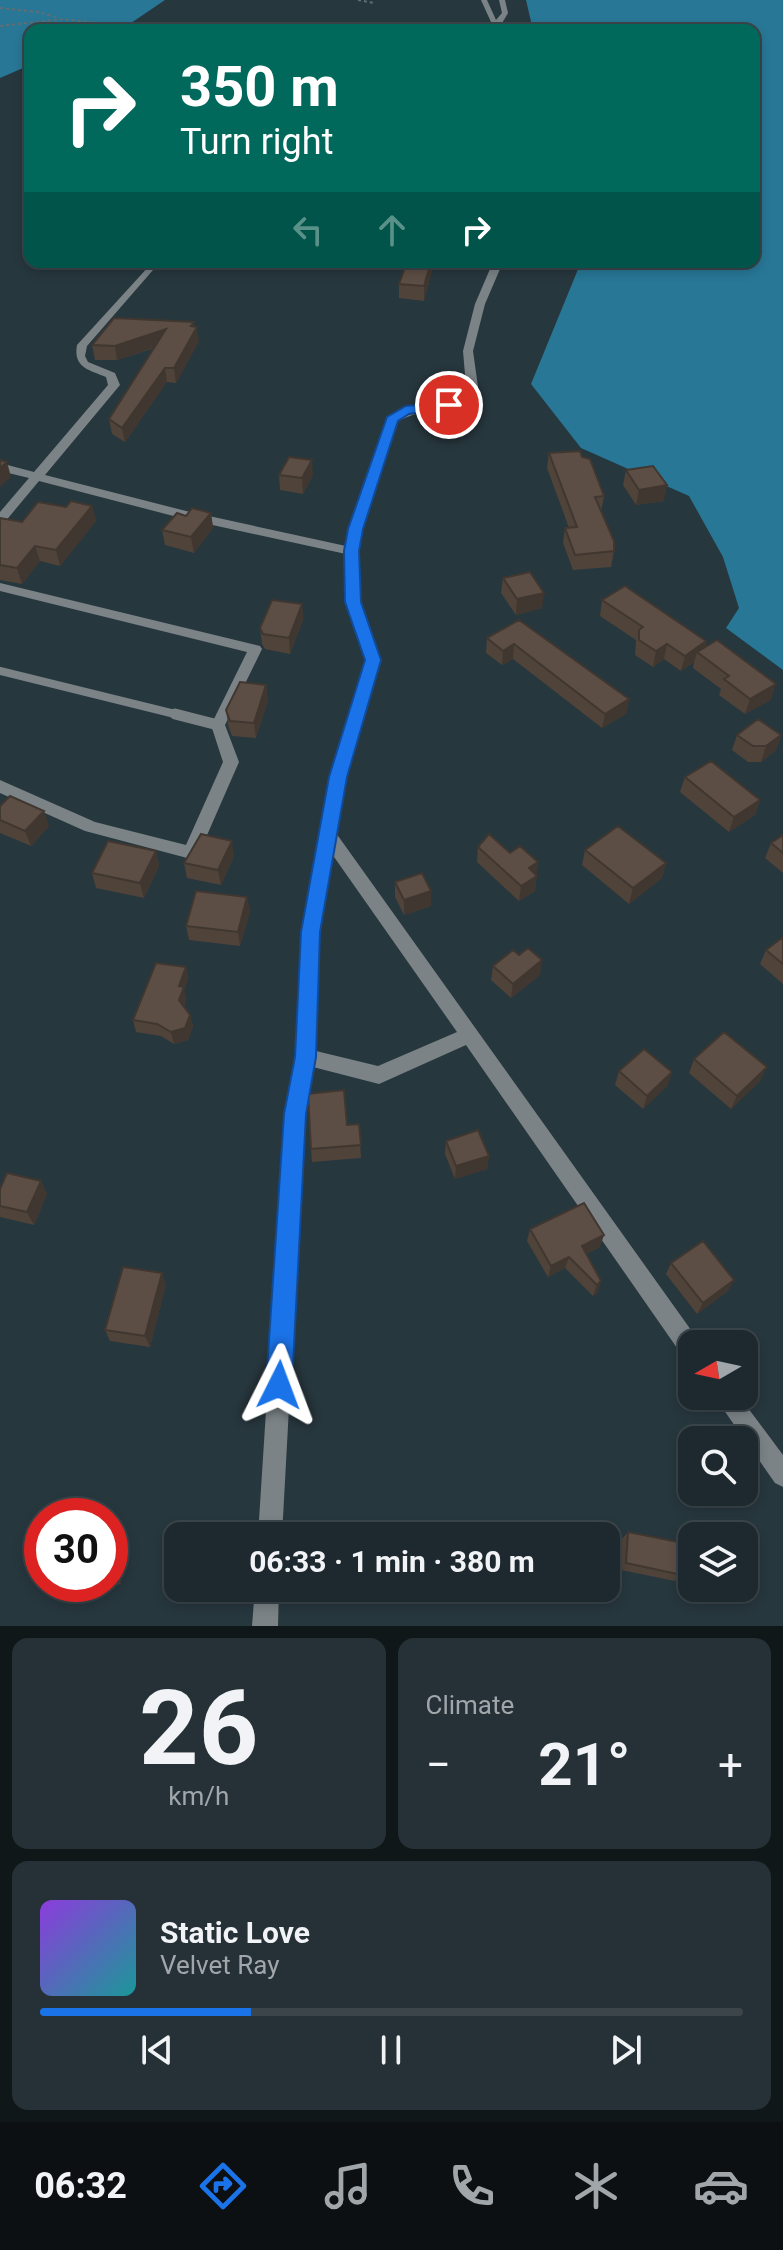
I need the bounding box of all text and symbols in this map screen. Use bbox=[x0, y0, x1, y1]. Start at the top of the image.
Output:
text: 350 m bbox=[180, 54, 339, 120]
icon: right bbox=[48, 56, 152, 160]
text: Turn right bbox=[180, 121, 333, 163]
icon: left bbox=[286, 208, 330, 252]
icon: ahead bbox=[370, 208, 414, 252]
icon: right bbox=[454, 208, 498, 252]
pin bbox=[415, 371, 483, 439]
icon: arrive bbox=[427, 383, 471, 427]
north arrow bbox=[678, 1330, 758, 1410]
map controls bbox=[678, 1330, 758, 1602]
position arrow bbox=[237, 1343, 321, 1427]
button: search bbox=[678, 1426, 758, 1506]
speed limit sign: 30 bbox=[24, 1498, 128, 1602]
button: layers bbox=[678, 1522, 758, 1602]
text: 06:33 · 1 min · 380 m bbox=[249, 1544, 535, 1579]
text: 26 bbox=[139, 1668, 258, 1789]
text: Climate bbox=[426, 1690, 514, 1720]
text: 21° bbox=[538, 1729, 630, 1800]
text: − bbox=[426, 1739, 451, 1791]
text: + bbox=[718, 1739, 743, 1791]
text: km/h bbox=[168, 1781, 229, 1811]
text: Static Love bbox=[160, 1915, 310, 1950]
text: Velvet Ray bbox=[160, 1950, 280, 1980]
icon: previous bbox=[135, 2028, 179, 2072]
icon: pause bbox=[369, 2028, 413, 2072]
icon: next bbox=[604, 2028, 648, 2072]
icon: directions bbox=[195, 2158, 251, 2214]
icon: music bbox=[320, 2158, 376, 2214]
icon: phone bbox=[444, 2158, 500, 2214]
icon: climate bbox=[568, 2158, 624, 2214]
icon: car bbox=[693, 2158, 749, 2214]
text: 06:32 bbox=[34, 2165, 127, 2207]

